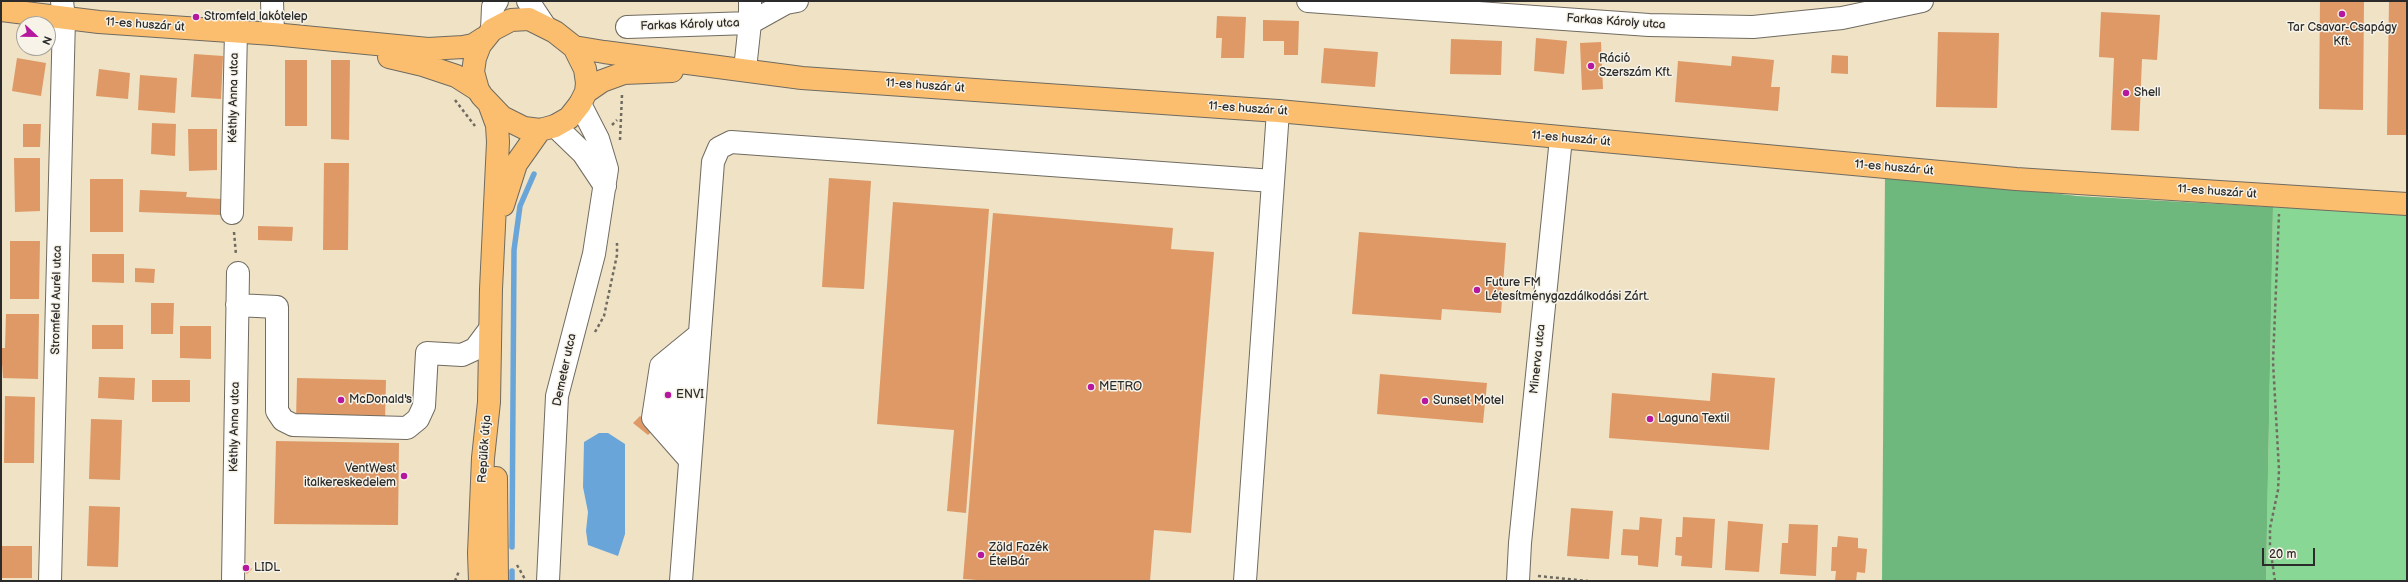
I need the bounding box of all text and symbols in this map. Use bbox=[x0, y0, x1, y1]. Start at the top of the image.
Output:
marker: Tar Csavar-Csapágy Kft. bbox=[2337, 9, 2347, 19]
place label: Stromfeld lakótelep bbox=[204, 10, 308, 24]
street label: Farkas Károly utca bbox=[1566, 11, 1666, 33]
marker: Stromfeld lakótelep bbox=[191, 12, 201, 22]
street label: 11-es huszár út bbox=[105, 15, 185, 35]
north arrow bbox=[16, 16, 56, 56]
street label: Farkas Károly utca bbox=[640, 16, 740, 34]
place label: Tar Csavar-Csapágy Kft. bbox=[2287, 21, 2397, 49]
text: N bbox=[39, 34, 54, 47]
place label: Ráció Szerszám Kft. bbox=[1599, 52, 1672, 80]
street label: Kéthly Anna utca bbox=[226, 53, 242, 143]
marker: Ráció Szerszám Kft. bbox=[1586, 61, 1596, 71]
street label: 11-es huszár út bbox=[885, 76, 965, 96]
place label: Shell bbox=[2134, 86, 2160, 100]
marker: Shell bbox=[2121, 88, 2131, 98]
street label: 11-es huszár út bbox=[1208, 99, 1288, 119]
street label: 11-es huszár út bbox=[1531, 128, 1611, 150]
street label: 11-es huszár út bbox=[1854, 157, 1934, 179]
street label: 11-es huszár út bbox=[2177, 182, 2257, 202]
street label: Stromfeld Aurél utca bbox=[49, 245, 65, 355]
place label: Future FM Létesítménygazdálkodási Zárt. bbox=[1485, 276, 1649, 304]
marker: Future FM Létesítménygazdálkodási Zárt. bbox=[1472, 285, 1482, 295]
street label: Minerva utca bbox=[1527, 323, 1549, 395]
street label: Demeter utca bbox=[550, 332, 580, 408]
place label: METRO bbox=[1099, 380, 1142, 394]
street label: Kéthly Anna utca bbox=[227, 382, 243, 472]
marker: METRO bbox=[1086, 382, 1096, 392]
place label: ENVI bbox=[676, 388, 704, 402]
marker: ENVI bbox=[663, 390, 673, 400]
place label: McDonald's bbox=[349, 393, 412, 407]
place label: Sunset Motel bbox=[1433, 394, 1504, 408]
marker: McDonald's bbox=[336, 395, 346, 405]
marker: Sunset Motel bbox=[1420, 396, 1430, 406]
place label: Laguna Textil bbox=[1658, 412, 1729, 426]
marker: Laguna Textil bbox=[1645, 414, 1655, 424]
street label: Repülők útja bbox=[475, 415, 495, 483]
place label: VentWest italkereskedelem bbox=[304, 462, 396, 490]
marker: VentWest italkereskedelem bbox=[399, 471, 409, 481]
scale bar bbox=[2264, 540, 2317, 566]
place label: Zöld Fazék ÉtelBár bbox=[989, 541, 1048, 569]
text: 20 m bbox=[2269, 547, 2296, 562]
marker: Zöld Fazék ÉtelBár bbox=[976, 550, 986, 560]
place label: LIDL bbox=[254, 561, 280, 575]
marker: LIDL bbox=[241, 563, 251, 573]

